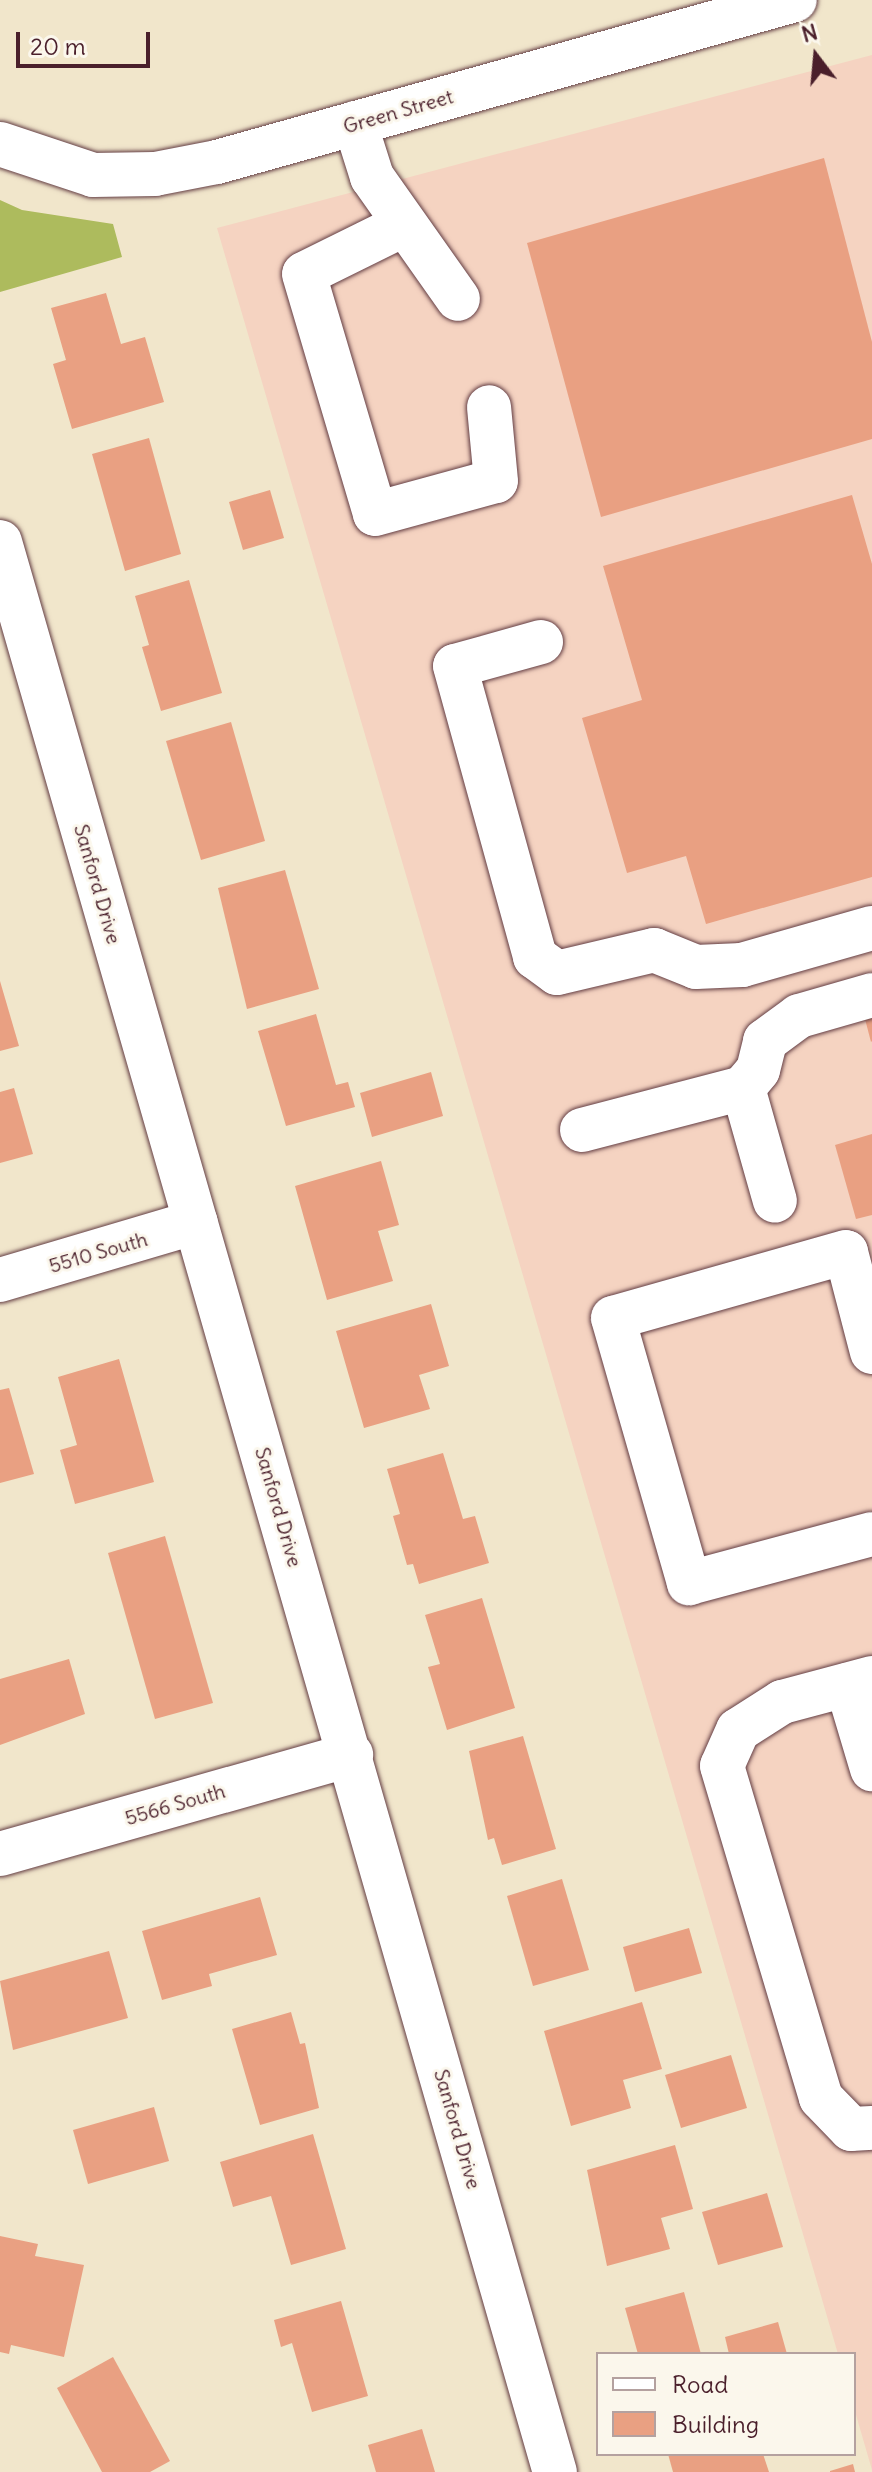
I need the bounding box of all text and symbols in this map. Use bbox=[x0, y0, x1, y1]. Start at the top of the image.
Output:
scale bar bbox=[20, 16, 154, 66]
north arrow bbox=[776, 16, 856, 96]
text: N bbox=[798, 17, 821, 48]
text: 20 m bbox=[30, 31, 86, 61]
street label: Green Street bbox=[340, 84, 456, 138]
street label: Sanford Drive bbox=[69, 821, 127, 947]
street label: 5510 South bbox=[46, 1227, 150, 1277]
street label: Sanford Drive bbox=[250, 1444, 308, 1570]
street label: 5566 South bbox=[122, 1778, 228, 1830]
street label: Sanford Drive bbox=[429, 2066, 487, 2192]
legend bbox=[596, 2352, 856, 2456]
text: Road bbox=[672, 2369, 728, 2399]
text: Building bbox=[672, 2409, 759, 2439]

